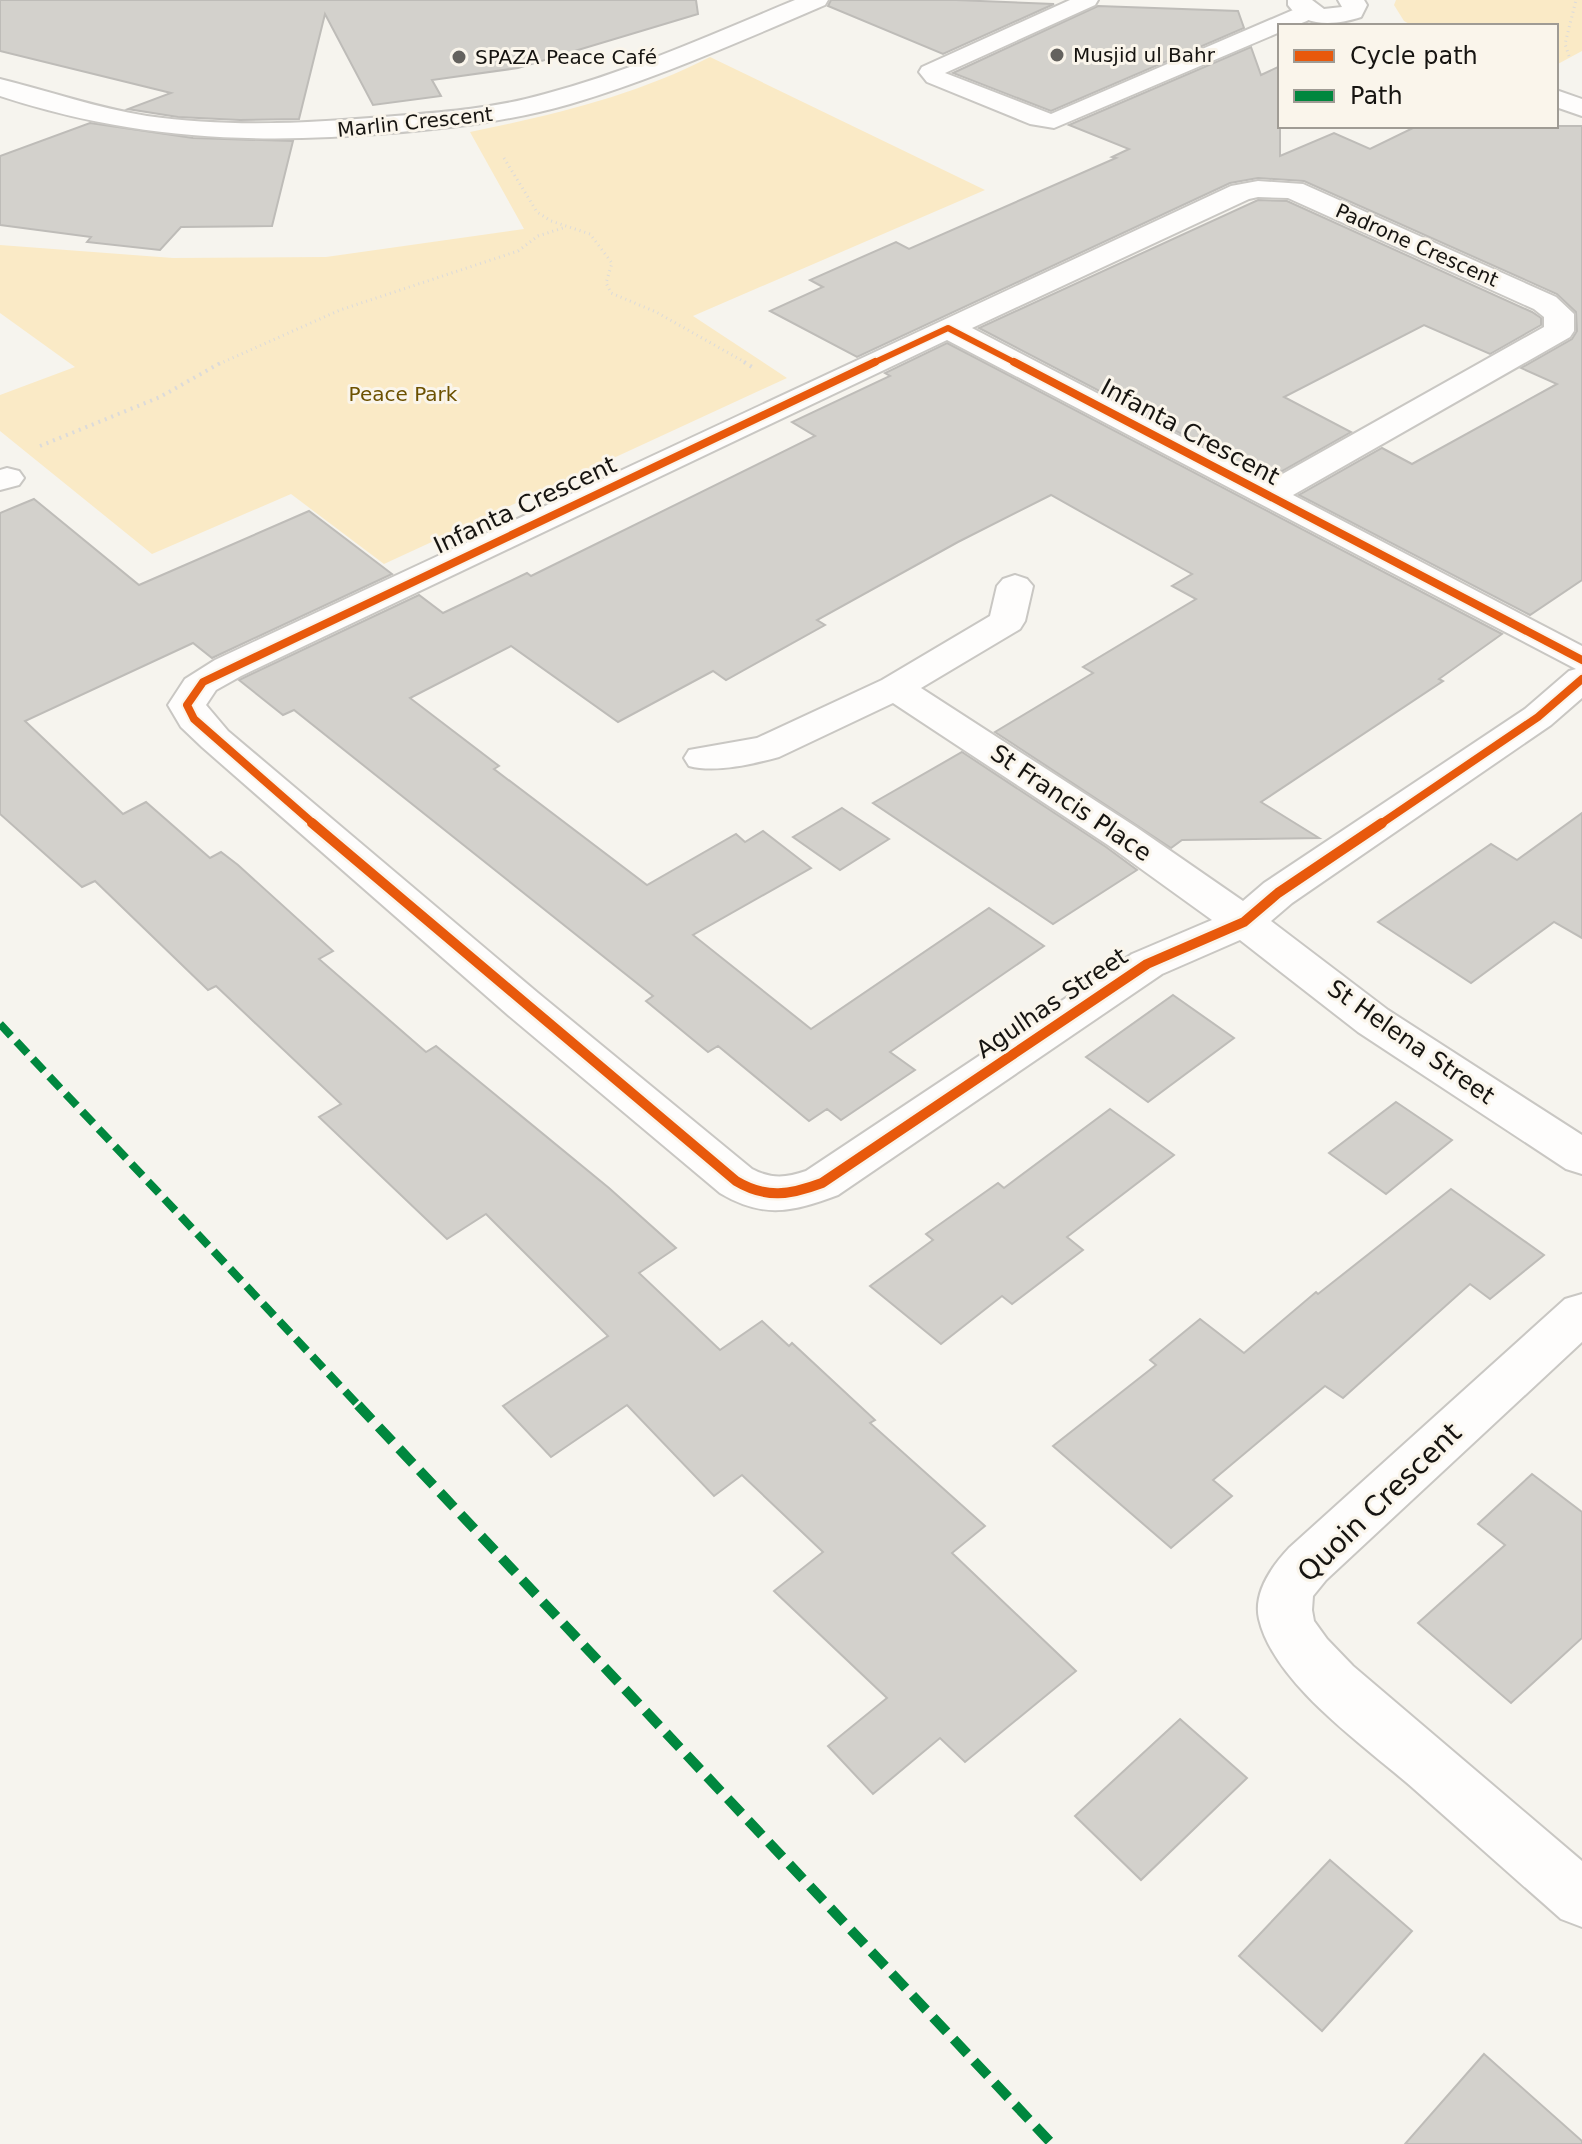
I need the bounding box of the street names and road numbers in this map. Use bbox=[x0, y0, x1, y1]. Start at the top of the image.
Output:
street label: Marlin Crescent bbox=[336, 102, 494, 142]
street label: Padrone Crescent bbox=[1332, 198, 1502, 292]
street label: Infanta Crescent bbox=[1096, 373, 1284, 491]
street label: Infanta Crescent bbox=[429, 450, 621, 560]
street label: St Francis Place bbox=[985, 739, 1157, 867]
street label: Agulhas Street bbox=[971, 942, 1133, 1064]
street label: St Helena Street bbox=[1322, 974, 1500, 1110]
street label: Quoin Crescent bbox=[1291, 1416, 1468, 1589]

